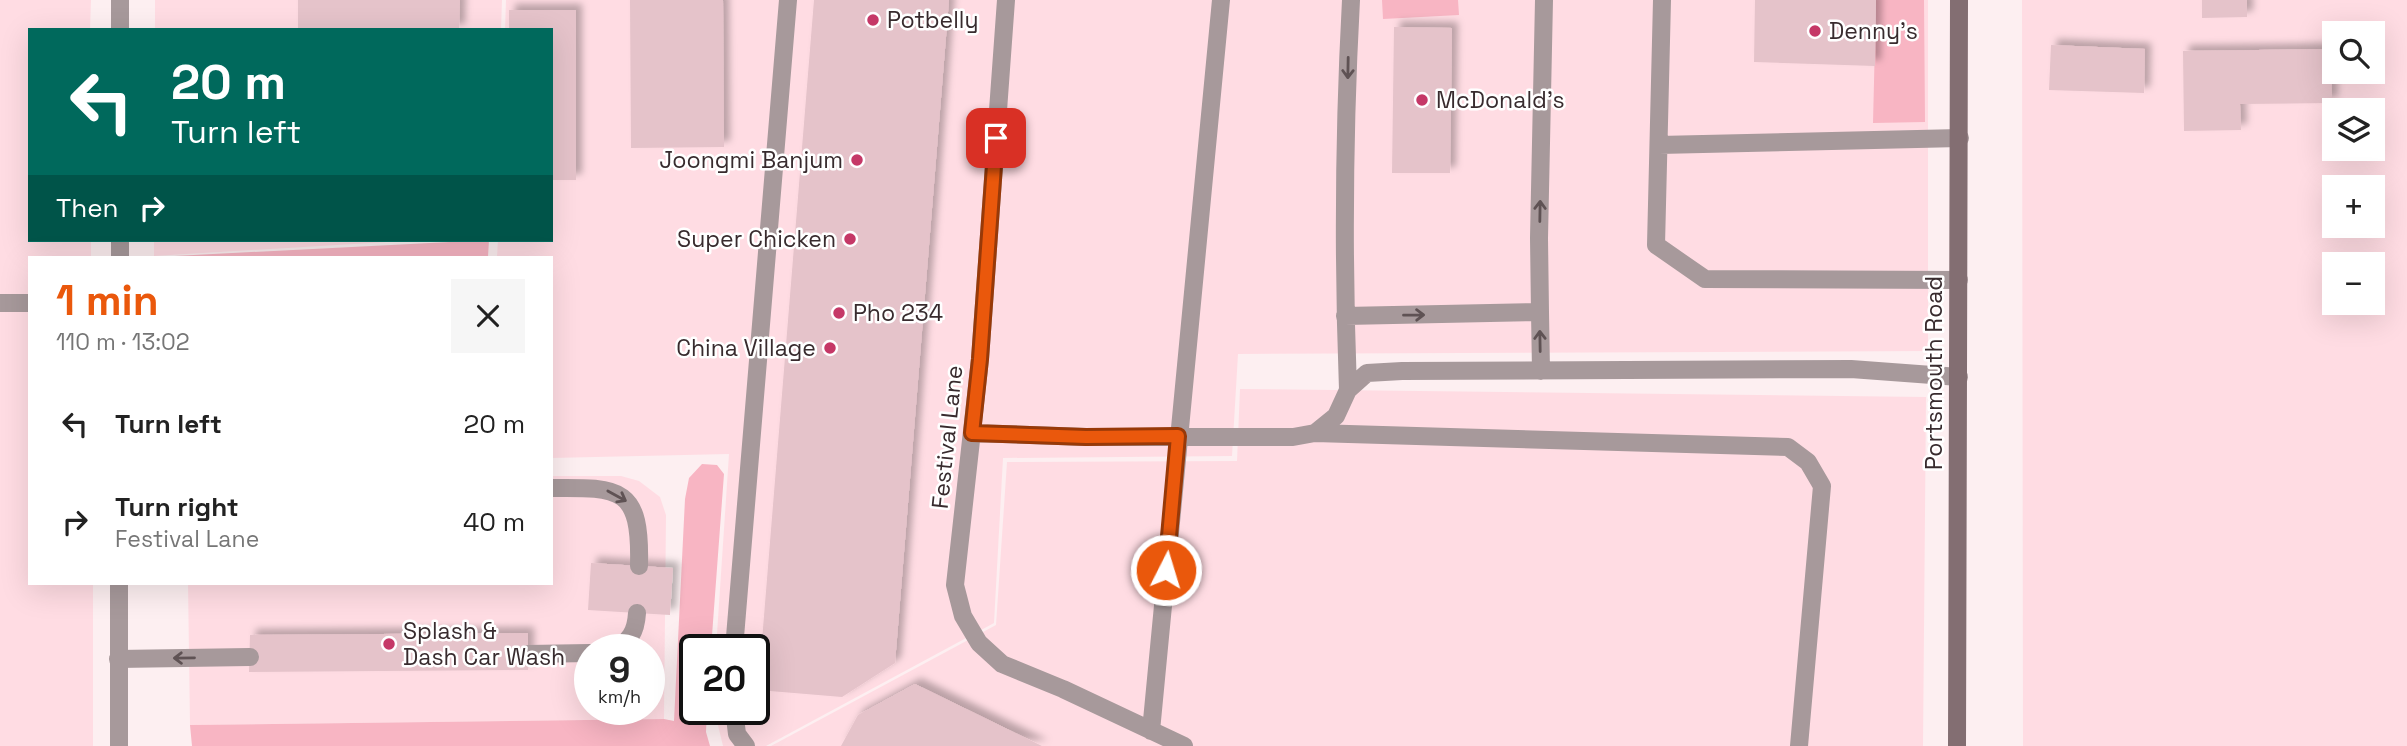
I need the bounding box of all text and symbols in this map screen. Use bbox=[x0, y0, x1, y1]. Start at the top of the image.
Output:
place label: Potbelly bbox=[887, 5, 979, 35]
marker: Potbelly bbox=[865, 12, 881, 28]
place label: Denny's bbox=[1829, 16, 1918, 46]
map controls bbox=[2322, 21, 2385, 315]
button: search bbox=[2322, 21, 2385, 84]
marker: Denny's bbox=[1807, 23, 1823, 39]
text: 20 m bbox=[171, 51, 286, 113]
icon: left bbox=[56, 56, 147, 147]
one-way arrow bbox=[1341, 56, 1355, 79]
place label: McDonald's bbox=[1436, 85, 1565, 115]
marker: McDonald's bbox=[1414, 92, 1430, 108]
button: layers bbox=[2322, 98, 2385, 161]
pin bbox=[966, 108, 1026, 168]
text: Turn left bbox=[171, 112, 301, 152]
icon: arrive bbox=[977, 119, 1015, 157]
place label: Joongmi Banjum bbox=[659, 145, 843, 175]
marker: Joongmi Banjum bbox=[849, 152, 865, 168]
button: + bbox=[2322, 175, 2385, 238]
icon: right bbox=[133, 189, 171, 227]
text: Then bbox=[56, 191, 119, 225]
one-way arrow bbox=[1533, 200, 1546, 223]
place label: Super Chicken bbox=[677, 224, 836, 254]
marker: Super Chicken bbox=[842, 231, 858, 247]
button: − bbox=[2322, 252, 2385, 315]
text: 1 min bbox=[56, 274, 159, 327]
street label: Portsmouth Road bbox=[1919, 276, 1949, 470]
button: close bbox=[451, 279, 525, 353]
place label: Pho 234 bbox=[853, 298, 943, 328]
marker: Pho 234 bbox=[831, 305, 847, 321]
one-way arrow bbox=[1402, 308, 1425, 322]
text: 110 m · 13:02 bbox=[56, 327, 190, 357]
one-way arrow bbox=[1534, 330, 1547, 353]
place label: China Village bbox=[676, 333, 816, 363]
marker: China Village bbox=[822, 340, 838, 356]
street label: Festival Lane bbox=[925, 364, 969, 510]
icon: left bbox=[56, 405, 94, 443]
text: Turn left bbox=[115, 407, 222, 441]
text: 20 m bbox=[464, 407, 525, 441]
one-way arrow bbox=[607, 489, 627, 503]
text: Turn right bbox=[115, 490, 239, 524]
icon: right bbox=[56, 503, 94, 541]
text: 40 m bbox=[463, 505, 525, 539]
text: Festival Lane bbox=[115, 524, 259, 554]
position arrow bbox=[1129, 533, 1203, 607]
place label: Splash & Dash Car Wash bbox=[403, 616, 565, 672]
speed limit sign: 20 bbox=[679, 634, 770, 725]
marker: Splash & Dash Car Wash bbox=[381, 636, 397, 652]
text: 9 bbox=[609, 648, 630, 692]
one-way arrow bbox=[173, 651, 196, 665]
text: km/h bbox=[598, 685, 641, 708]

